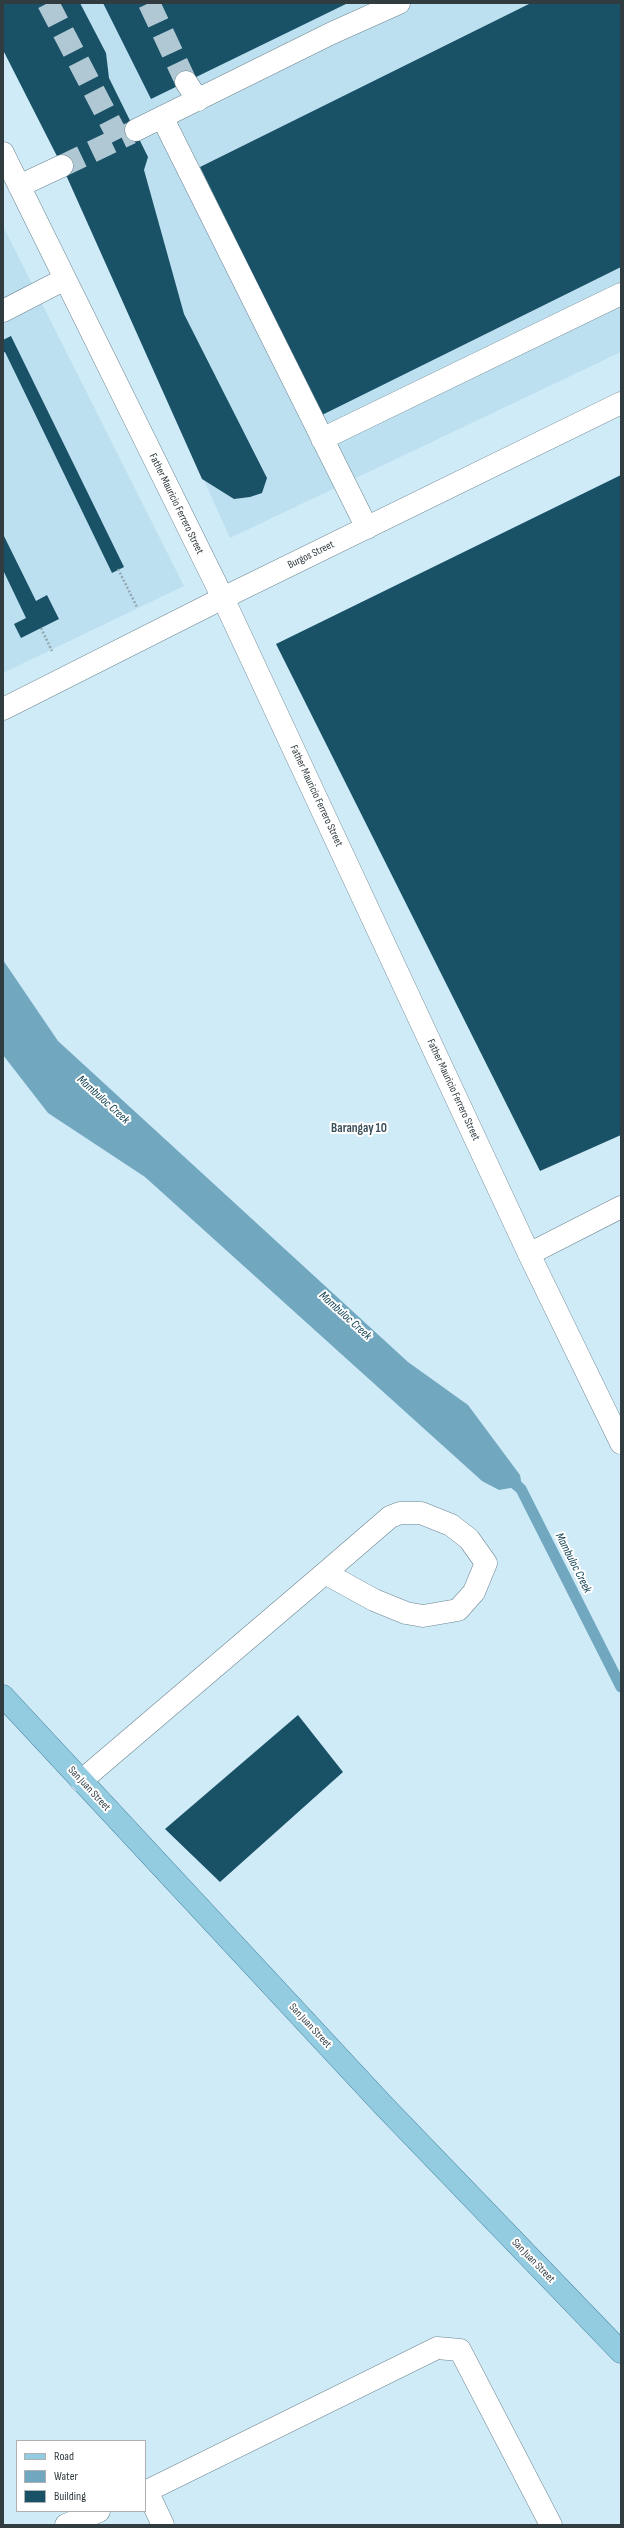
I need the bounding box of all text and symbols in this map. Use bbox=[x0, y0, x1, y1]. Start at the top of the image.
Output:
street label: Father Mauricio Ferrero Street bbox=[146, 451, 206, 557]
street label: Burgos Street bbox=[286, 538, 336, 572]
street label: Father Mauricio Ferrero Street bbox=[287, 743, 345, 849]
street label: Father Mauricio Ferrero Street bbox=[424, 1037, 482, 1143]
water label: Mambuloc Creek bbox=[74, 1073, 132, 1127]
district label: Barangay 10 bbox=[331, 1121, 387, 1137]
water label: Mambuloc Creek bbox=[316, 1289, 374, 1343]
water label: Mambuloc Creek bbox=[552, 1531, 594, 1595]
street label: San Juan Street bbox=[65, 1764, 113, 1814]
street label: San Juan Street bbox=[286, 2001, 334, 2051]
street label: San Juan Street bbox=[509, 2236, 557, 2286]
legend bbox=[16, 2440, 146, 2512]
text: Road bbox=[54, 2449, 74, 2464]
text: Water bbox=[54, 2469, 78, 2484]
text: Building bbox=[54, 2489, 86, 2504]

